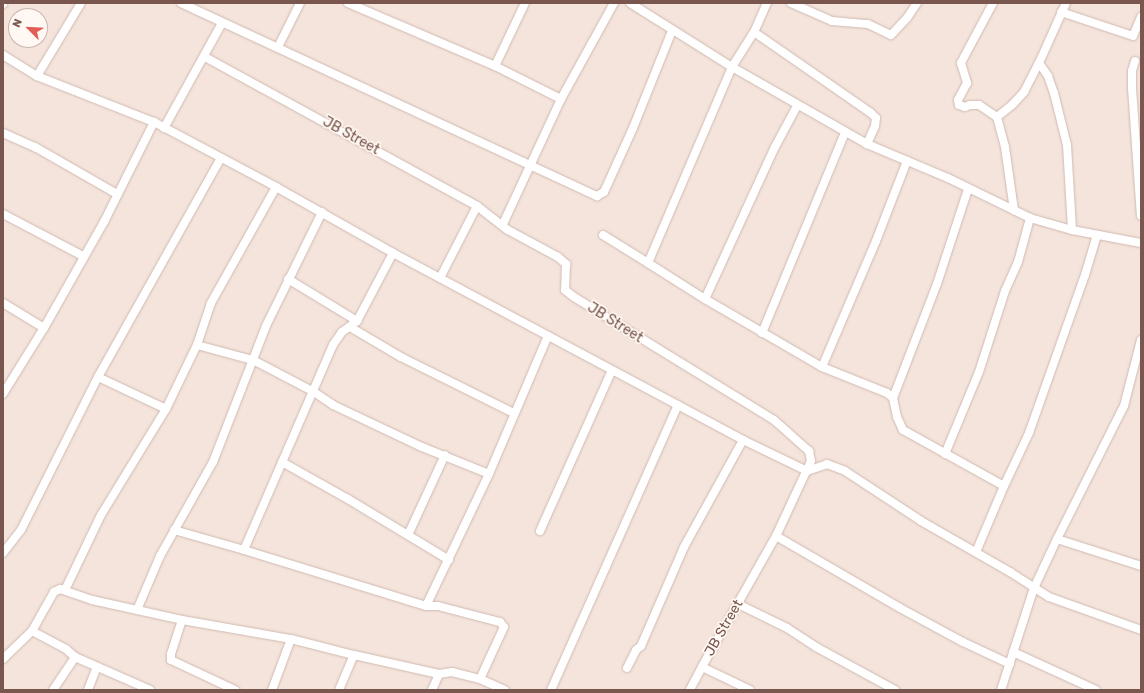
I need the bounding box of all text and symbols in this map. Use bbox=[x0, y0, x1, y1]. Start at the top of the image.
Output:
north arrow bbox=[8, 8, 48, 48]
text: N bbox=[10, 17, 25, 30]
street label: JB Street bbox=[320, 114, 382, 158]
street label: JB Street bbox=[584, 299, 646, 347]
street label: JB Street bbox=[701, 597, 747, 659]

